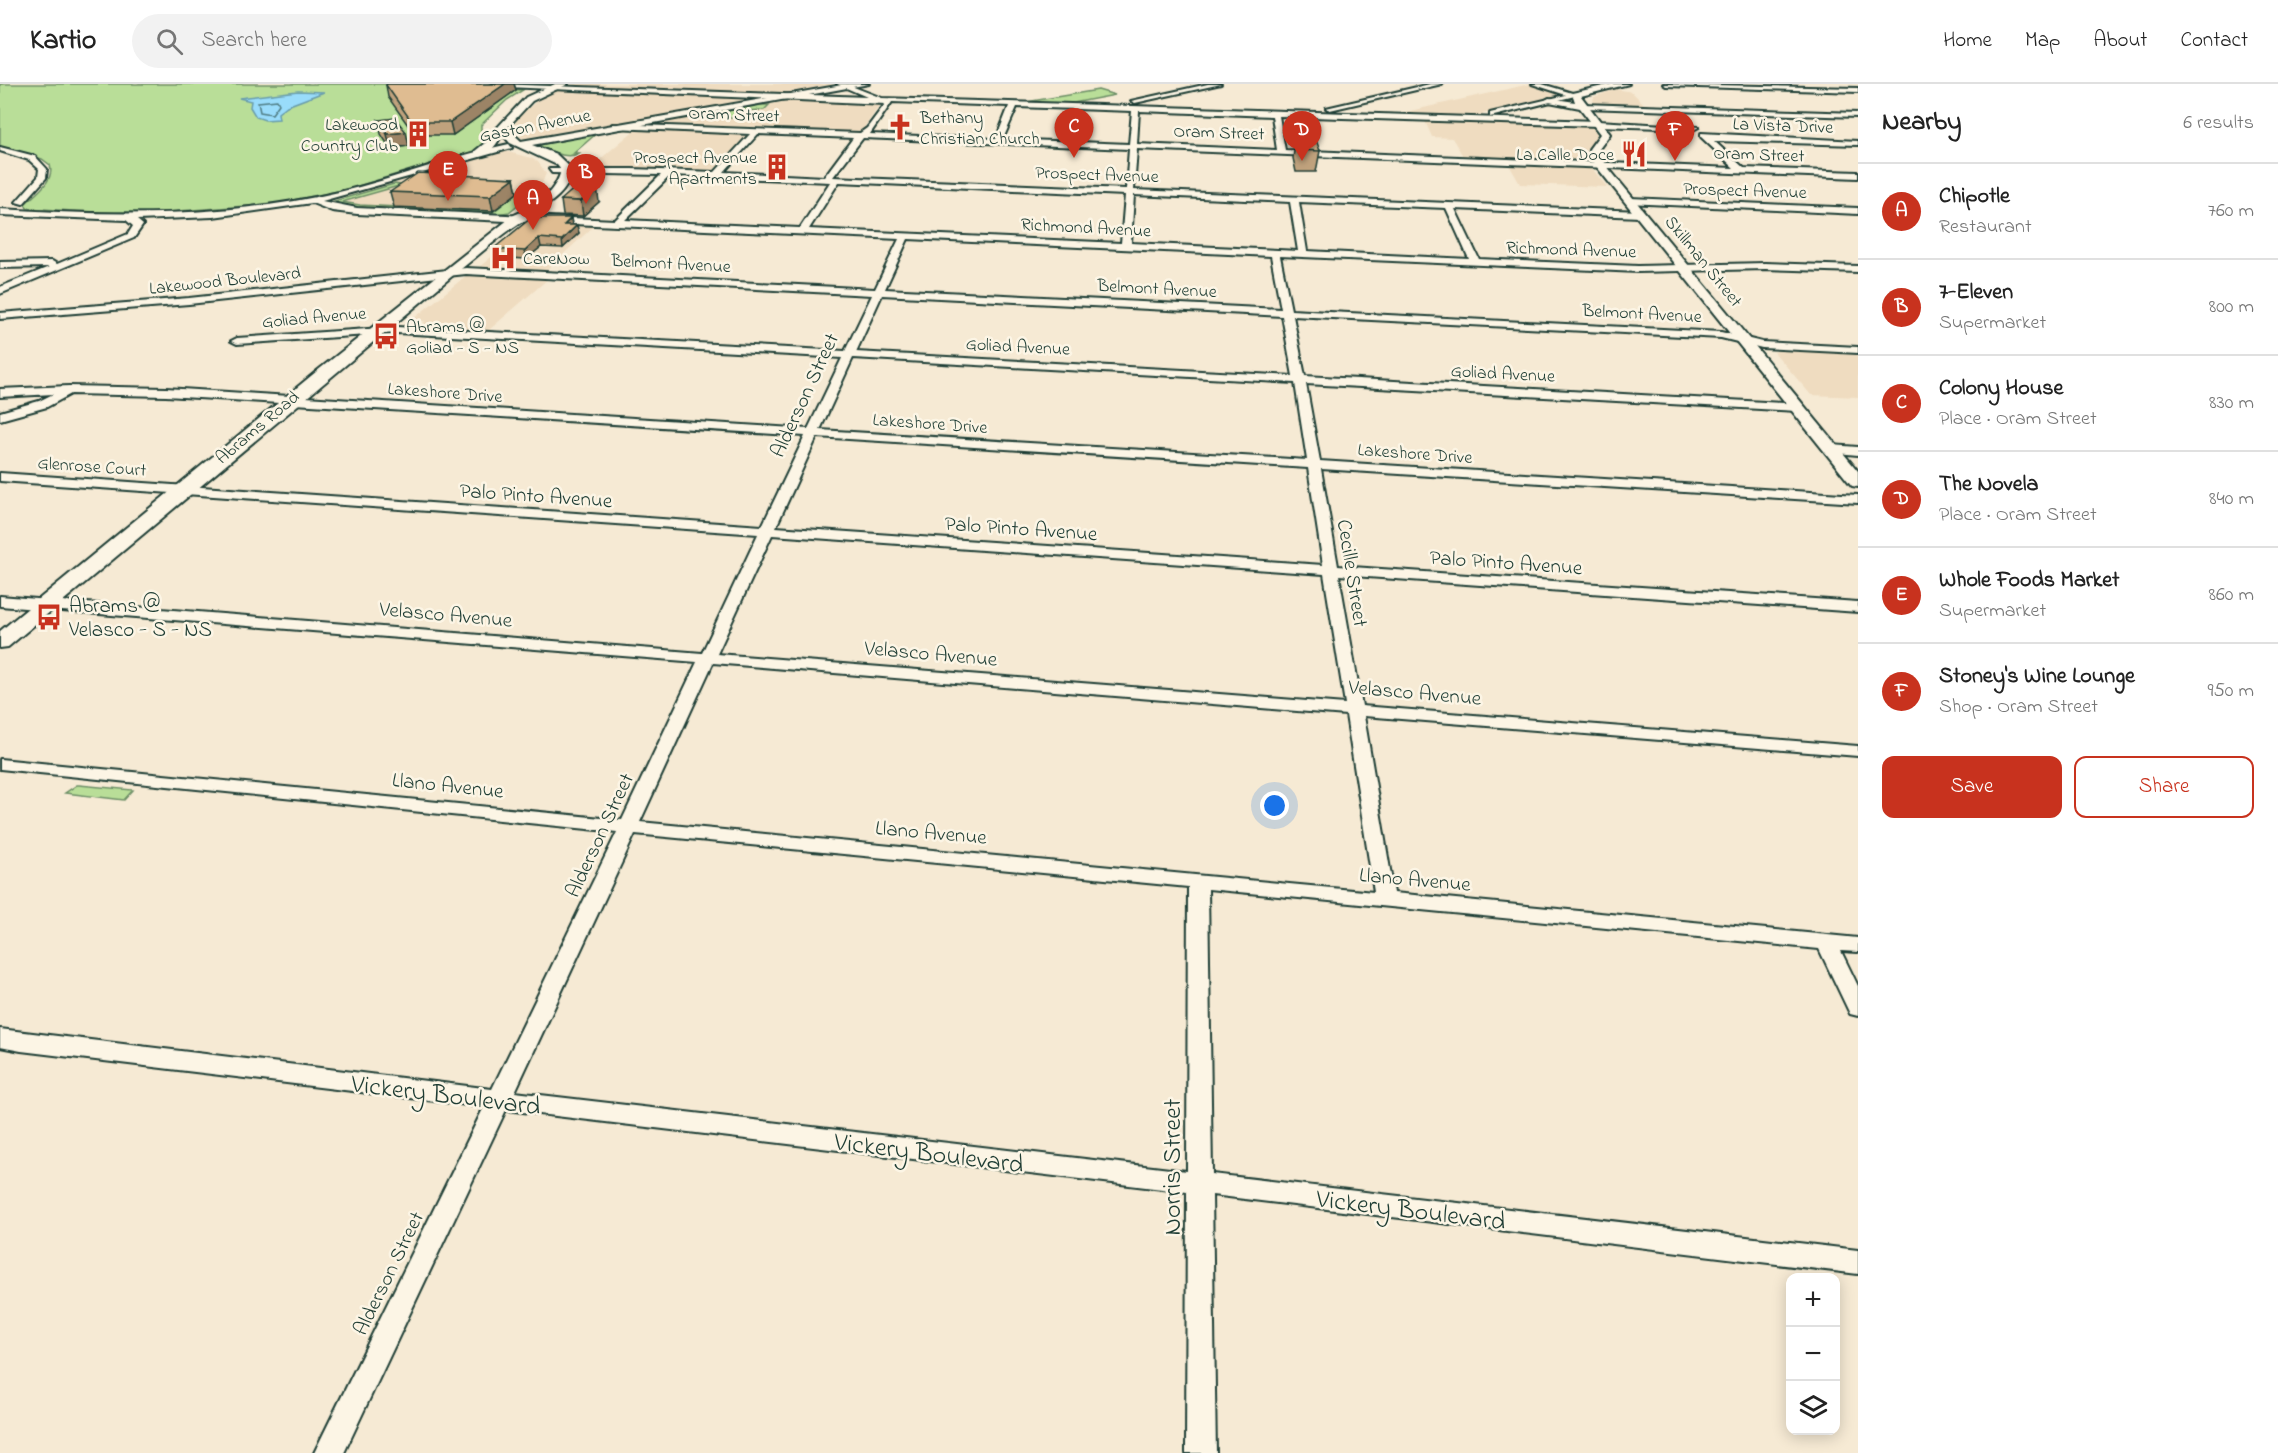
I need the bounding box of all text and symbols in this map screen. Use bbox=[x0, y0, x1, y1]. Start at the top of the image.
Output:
search box bbox=[132, 14, 552, 68]
text: Kartio bbox=[30, 21, 96, 62]
icon: search bbox=[153, 25, 186, 58]
text: Search here bbox=[201, 25, 307, 57]
text: Home bbox=[1943, 26, 1992, 56]
text: Map bbox=[2025, 26, 2060, 56]
text: About bbox=[2093, 26, 2147, 56]
text: Contact bbox=[2180, 26, 2248, 56]
street label: Oram Street bbox=[688, 101, 780, 131]
street label: Gaston Avenue bbox=[478, 103, 594, 150]
text: Nearby bbox=[1882, 104, 1961, 142]
place label: Bethany Christian Church bbox=[919, 106, 1040, 153]
pin: C bbox=[1054, 109, 1094, 158]
text: 6 results bbox=[2183, 109, 2254, 138]
church icon: Bethany Christian Church bbox=[885, 112, 915, 142]
pin: D bbox=[1282, 112, 1322, 161]
pin: F bbox=[1656, 112, 1694, 161]
street label: La Vista Drive bbox=[1732, 112, 1835, 142]
place label: Lakewood Country Club bbox=[301, 113, 398, 160]
building icon: Lakewood Country Club bbox=[403, 119, 433, 149]
street label: Oram Street bbox=[1173, 119, 1265, 149]
restaurant icon: La Calle Doce bbox=[1619, 139, 1649, 169]
street label: Oram Street bbox=[1713, 141, 1805, 171]
place label: La Calle Doce bbox=[1516, 143, 1615, 169]
place label: Prospect Avenue Apartments bbox=[633, 146, 758, 193]
pin: E bbox=[428, 152, 468, 201]
building icon: Prospect Avenue Apartments bbox=[762, 152, 792, 182]
pin: B bbox=[566, 154, 606, 204]
street label: Prospect Avenue bbox=[1035, 161, 1160, 191]
street label: Prospect Avenue bbox=[1683, 177, 1808, 207]
pin: A bbox=[514, 180, 552, 230]
text: Chipotle bbox=[1939, 181, 2010, 213]
text: A bbox=[1895, 197, 1908, 226]
text: 760 m bbox=[2208, 197, 2254, 226]
street label: Skillman Street bbox=[1657, 211, 1748, 314]
street label: Richmond Avenue bbox=[1020, 213, 1153, 245]
text: Restaurant bbox=[1939, 213, 2032, 242]
street label: Richmond Avenue bbox=[1505, 236, 1637, 266]
hospital icon: CareNow bbox=[488, 243, 518, 273]
place label: CareNow bbox=[523, 247, 590, 273]
street label: Belmont Avenue bbox=[609, 249, 732, 281]
street label: Lakewood Boulevard bbox=[148, 261, 302, 303]
street label: Belmont Avenue bbox=[1095, 274, 1218, 306]
text: 7-Eleven bbox=[1939, 277, 2013, 309]
text: B bbox=[1895, 293, 1908, 322]
text: 800 m bbox=[2209, 293, 2254, 322]
street label: Belmont Avenue bbox=[1580, 299, 1703, 331]
street label: Goliad Avenue bbox=[261, 301, 368, 336]
text: Supermarket bbox=[1939, 309, 2046, 338]
place label: Abrams @ Goliad - S - NS bbox=[406, 315, 519, 362]
bus stop icon: Abrams @ Goliad - S - NS bbox=[371, 321, 401, 351]
street label: Alderson Street bbox=[764, 329, 848, 463]
street label: Goliad Avenue bbox=[965, 332, 1072, 364]
street label: Goliad Avenue bbox=[1450, 359, 1557, 391]
text: Colony House bbox=[1939, 373, 2063, 405]
street label: Lakeshore Drive bbox=[387, 377, 504, 411]
street label: Abrams Road bbox=[211, 386, 306, 471]
text: C bbox=[1896, 389, 1907, 418]
text: 830 m bbox=[2209, 389, 2254, 418]
text: Place · Oram Street bbox=[1939, 405, 2097, 434]
street label: Lakeshore Drive bbox=[872, 408, 989, 442]
street label: Lakeshore Drive bbox=[1357, 438, 1474, 472]
street label: Glenrose Court bbox=[37, 451, 147, 485]
text: The Novela bbox=[1939, 469, 2038, 501]
street label: Palo Pinto Avenue bbox=[459, 477, 614, 517]
text: D bbox=[1894, 485, 1909, 514]
text: 840 m bbox=[2209, 485, 2254, 514]
text: Place · Oram Street bbox=[1939, 501, 2097, 530]
street label: Palo Pinto Avenue bbox=[944, 510, 1099, 550]
street label: Cecille Street bbox=[1328, 517, 1374, 629]
street label: Palo Pinto Avenue bbox=[1429, 544, 1584, 584]
text: Whole Foods Market bbox=[1939, 565, 2120, 597]
text: E bbox=[1895, 581, 1908, 610]
text: 860 m bbox=[2209, 581, 2254, 610]
place label: Abrams @ Velasco - S - NS bbox=[68, 592, 212, 646]
street label: Velasco Avenue bbox=[377, 595, 514, 637]
text: Supermarket bbox=[1939, 597, 2046, 626]
bus stop icon: Abrams @ Velasco - S - NS bbox=[34, 602, 64, 632]
street label: Velasco Avenue bbox=[862, 634, 999, 676]
text: Stoney's Wine Lounge bbox=[1939, 661, 2135, 693]
street label: Velasco Avenue bbox=[1346, 673, 1483, 715]
text: F bbox=[1895, 677, 1908, 706]
text: 950 m bbox=[2207, 677, 2254, 706]
text: Shop · Oram Street bbox=[1939, 693, 2098, 722]
button: Save bbox=[1882, 756, 2062, 818]
button: Share bbox=[2074, 756, 2254, 818]
street label: Llano Avenue bbox=[391, 766, 506, 808]
street label: Alderson Street bbox=[559, 769, 643, 903]
your location bbox=[1260, 791, 1289, 820]
street label: Llano Avenue bbox=[874, 814, 988, 854]
street label: Llano Avenue bbox=[1358, 861, 1472, 901]
street label: Vickery Boulevard bbox=[348, 1066, 543, 1127]
street label: Norris Street bbox=[1155, 1098, 1193, 1236]
street label: Vickery Boulevard bbox=[831, 1124, 1026, 1185]
street label: Vickery Boulevard bbox=[1313, 1181, 1508, 1242]
street label: Alderson Street bbox=[347, 1207, 433, 1341]
map controls bbox=[1786, 1273, 1840, 1435]
button: + bbox=[1786, 1273, 1840, 1327]
button: − bbox=[1786, 1327, 1840, 1381]
button: layers bbox=[1786, 1381, 1840, 1435]

